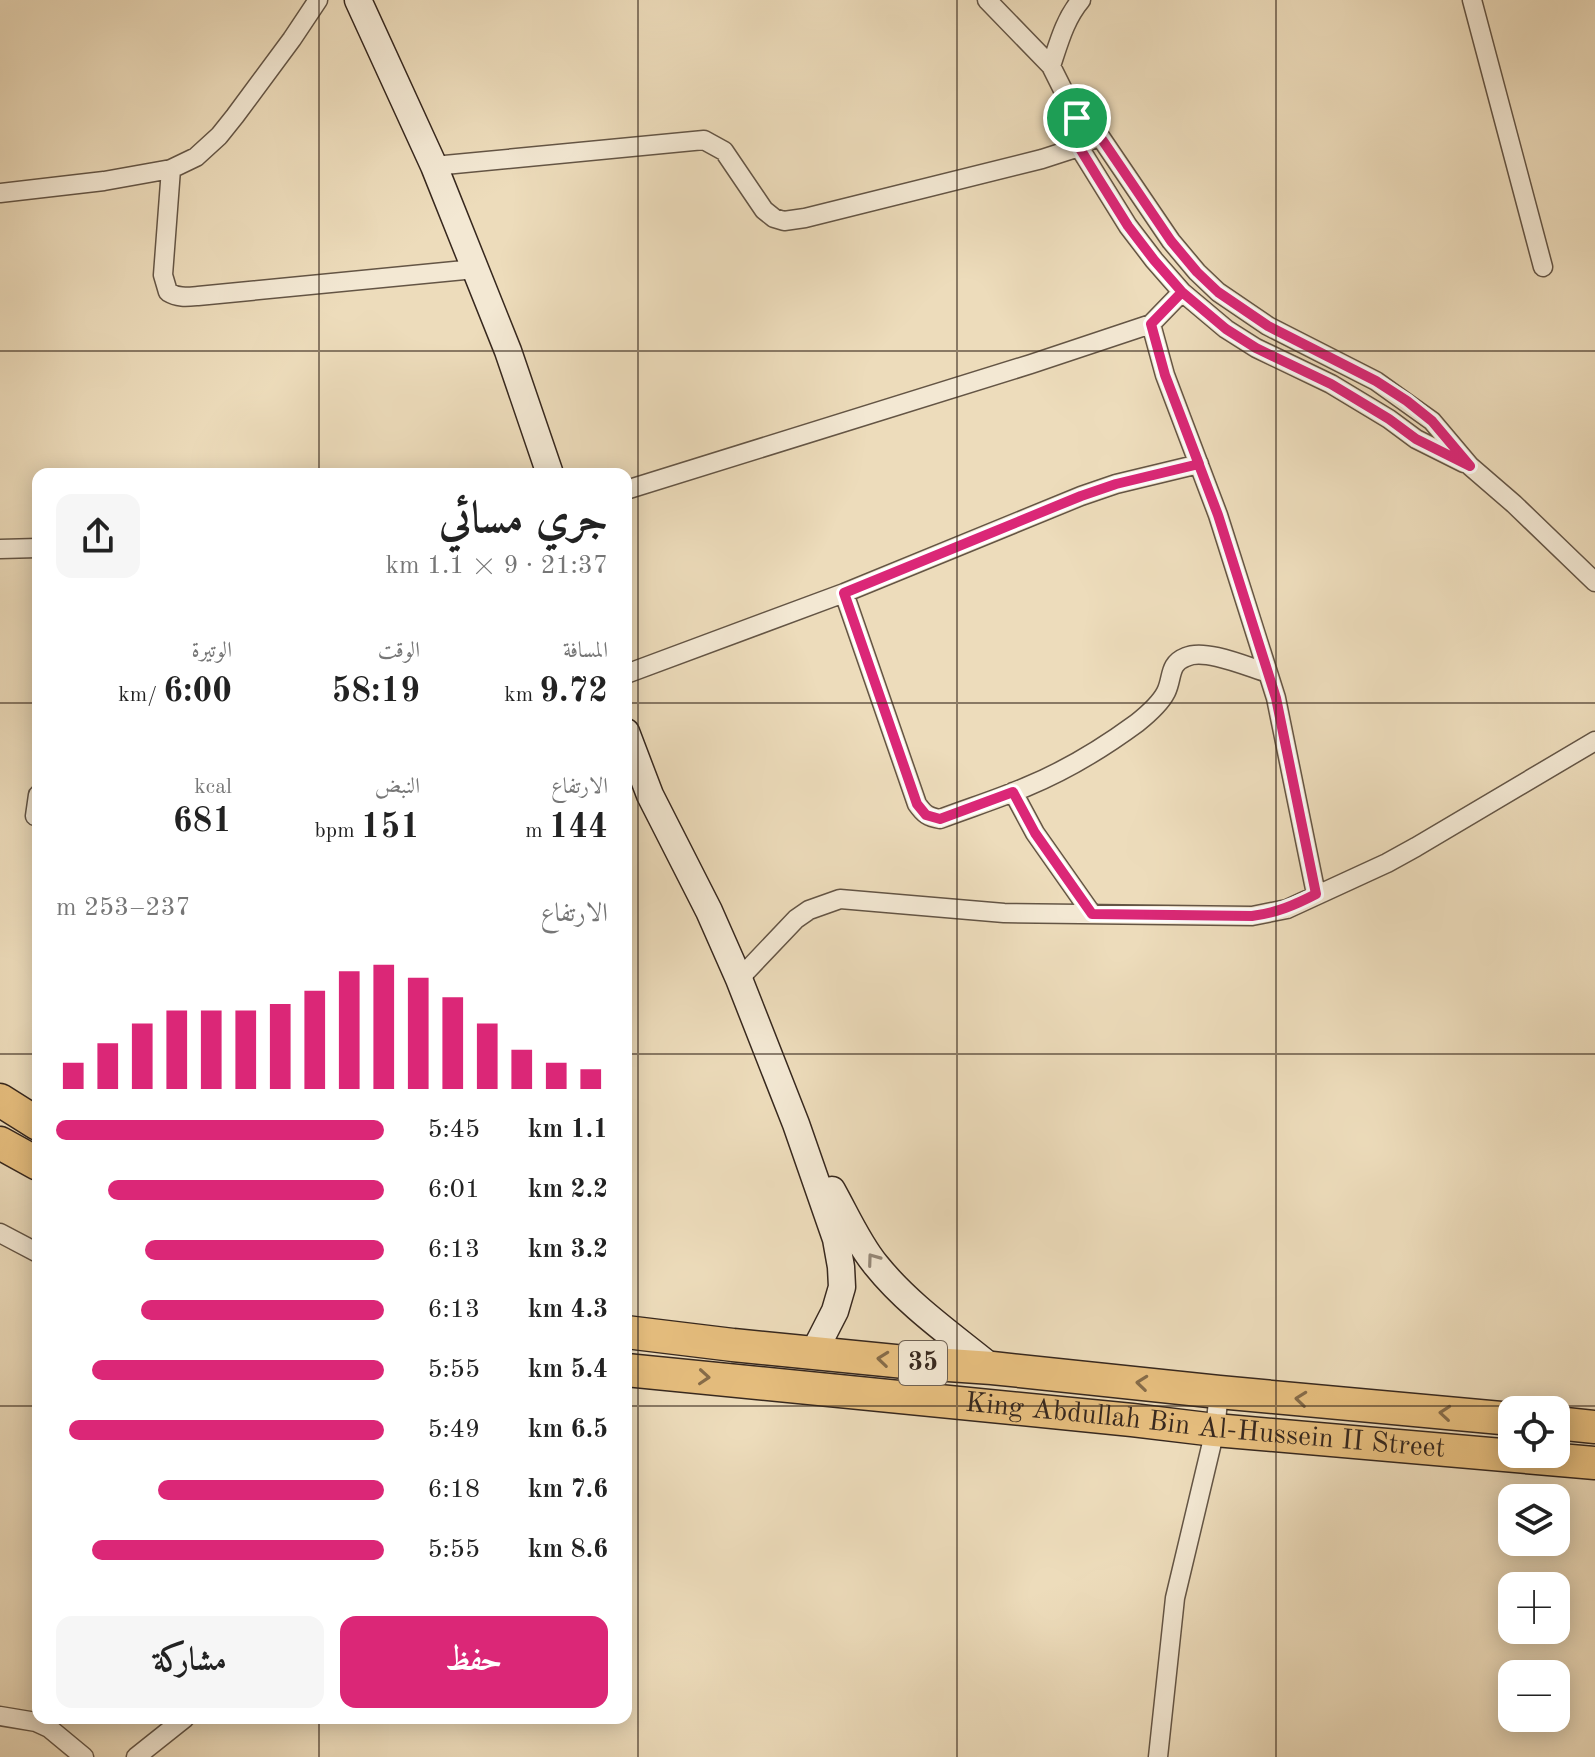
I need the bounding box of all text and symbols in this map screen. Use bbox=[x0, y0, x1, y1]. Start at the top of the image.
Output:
pin bbox=[1043, 84, 1111, 152]
icon: arrive bbox=[1055, 96, 1099, 140]
button: share bbox=[56, 494, 140, 578]
text: جري مسائي bbox=[439, 498, 608, 542]
text: 21:37 · 9 × 1.1 km bbox=[386, 553, 608, 579]
text: الوتيرة bbox=[191, 640, 232, 662]
text: الوقت bbox=[378, 640, 420, 662]
text: المسافة bbox=[563, 640, 608, 662]
text: 6:00 bbox=[163, 675, 232, 709]
text: 58:19 bbox=[332, 675, 420, 709]
text: 9.72 bbox=[539, 675, 608, 709]
text: /km bbox=[118, 684, 163, 706]
text: km bbox=[504, 684, 539, 706]
text: kcal bbox=[194, 776, 232, 798]
text: النبض bbox=[375, 776, 420, 798]
text: الارتفاع bbox=[551, 776, 608, 798]
text: 681 bbox=[173, 805, 232, 839]
text: 151 bbox=[361, 811, 420, 845]
text: 144 bbox=[549, 811, 608, 845]
text: bpm bbox=[315, 820, 361, 842]
text: m bbox=[525, 820, 549, 842]
text: 237–253 m bbox=[56, 895, 191, 921]
text: الارتفاع bbox=[541, 901, 608, 927]
text: 5:45 bbox=[427, 1117, 480, 1143]
text: 1.1 km bbox=[528, 1117, 608, 1143]
text: 6:01 bbox=[427, 1177, 480, 1203]
text: 2.2 km bbox=[528, 1177, 608, 1203]
text: 6:13 bbox=[427, 1237, 480, 1263]
text: 3.2 km bbox=[528, 1237, 608, 1263]
one-way arrow bbox=[868, 1253, 883, 1268]
text: 6:13 bbox=[427, 1297, 480, 1323]
text: 4.3 km bbox=[528, 1297, 608, 1323]
road number: 35 bbox=[899, 1341, 947, 1385]
one-way arrow bbox=[876, 1351, 889, 1368]
text: 5:55 bbox=[427, 1357, 480, 1383]
text: 5.4 km bbox=[528, 1357, 608, 1383]
one-way arrow bbox=[698, 1369, 711, 1386]
one-way arrow bbox=[1135, 1375, 1149, 1392]
street label: King Abdullah Bin Al-Hussein II Street bbox=[964, 1390, 1446, 1464]
one-way arrow bbox=[1294, 1391, 1307, 1408]
map controls bbox=[1498, 1396, 1570, 1732]
button: locate bbox=[1498, 1396, 1570, 1468]
one-way arrow bbox=[1439, 1405, 1452, 1422]
text: 5:49 bbox=[427, 1417, 480, 1443]
text: 6.5 km bbox=[528, 1417, 608, 1443]
text: 6:18 bbox=[427, 1477, 480, 1503]
text: 7.6 km bbox=[528, 1477, 608, 1503]
button: layers bbox=[1498, 1484, 1570, 1556]
text: 5:55 bbox=[427, 1537, 480, 1563]
text: 8.6 km bbox=[528, 1537, 608, 1563]
button: + bbox=[1498, 1572, 1570, 1644]
button: مشاركة bbox=[56, 1616, 324, 1708]
button: حفظ bbox=[340, 1616, 608, 1708]
button: − bbox=[1498, 1660, 1570, 1732]

